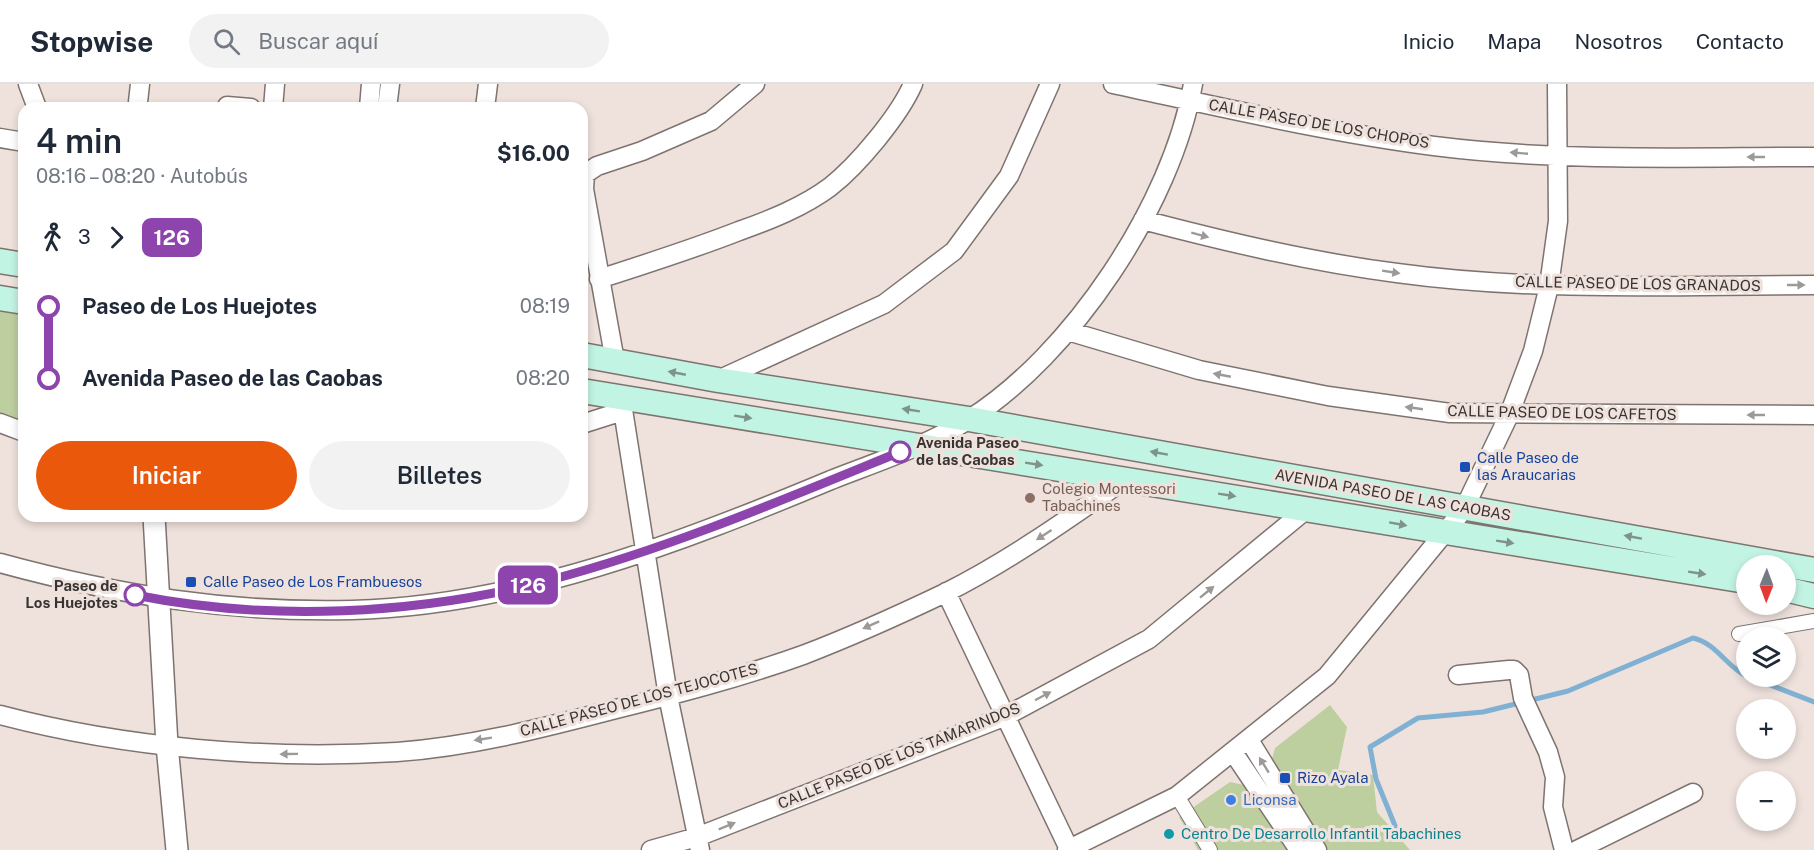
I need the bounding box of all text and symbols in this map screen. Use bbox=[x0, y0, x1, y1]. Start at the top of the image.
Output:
search box bbox=[189, 14, 609, 68]
text: Stopwise bbox=[30, 25, 153, 58]
icon: search bbox=[210, 25, 243, 58]
text: Buscar aquí bbox=[258, 28, 378, 54]
text: Inicio bbox=[1403, 29, 1454, 54]
text: Mapa bbox=[1487, 29, 1541, 54]
text: Nosotros bbox=[1574, 29, 1663, 54]
text: Contacto bbox=[1696, 29, 1784, 54]
street label: CALLE PASEO DE LOS CHOPOS bbox=[1207, 96, 1431, 151]
text: 4 min bbox=[36, 122, 122, 160]
text: $16.00 bbox=[497, 140, 570, 166]
one-way arrow bbox=[1509, 148, 1528, 158]
one-way arrow bbox=[1746, 152, 1765, 162]
text: 08:16 – 08:20 · Autobús bbox=[36, 164, 248, 188]
icon: walk bbox=[36, 221, 69, 254]
icon: forward bbox=[100, 221, 133, 254]
text: 3 bbox=[78, 225, 91, 249]
text: 126 bbox=[154, 225, 190, 250]
one-way arrow bbox=[1191, 230, 1209, 240]
one-way arrow bbox=[1382, 268, 1401, 277]
street label: CALLE PASEO DE LOS GRANADOS bbox=[1515, 273, 1761, 294]
one-way arrow bbox=[1786, 280, 1805, 290]
text: Paseo de Los Huejotes bbox=[82, 293, 317, 319]
text: 08:19 bbox=[520, 294, 570, 318]
text: Avenida Paseo de las Caobas bbox=[82, 365, 383, 391]
text: 08:20 bbox=[516, 366, 570, 390]
one-way arrow bbox=[667, 368, 686, 377]
one-way arrow bbox=[1212, 370, 1231, 379]
street label: CALLE PASEO DE LOS CAFETOS bbox=[1447, 402, 1677, 423]
one-way arrow bbox=[1404, 404, 1423, 413]
one-way arrow bbox=[901, 406, 920, 415]
one-way arrow bbox=[1746, 410, 1765, 420]
one-way arrow bbox=[734, 412, 753, 421]
place label: Avenida Paseo de las Caobas bbox=[916, 434, 1020, 468]
button: Iniciar bbox=[36, 441, 297, 510]
button: Billetes bbox=[309, 441, 570, 510]
marker: Avenida Paseo de las Caobas bbox=[889, 441, 911, 463]
one-way arrow bbox=[1149, 449, 1168, 458]
place label: Calle Paseo de las Araucarias bbox=[1477, 449, 1579, 483]
one-way arrow bbox=[1025, 460, 1044, 469]
marker: Calle Paseo de las Araucarias bbox=[1458, 460, 1472, 474]
street label: AVENIDA PASEO DE LAS CAOBAS bbox=[1274, 465, 1512, 524]
place label: Colegio Montessori Tabachines bbox=[1042, 480, 1176, 514]
marker: Colegio Montessori Tabachines bbox=[1023, 491, 1037, 505]
one-way arrow bbox=[1218, 491, 1237, 500]
one-way arrow bbox=[1388, 519, 1407, 528]
one-way arrow bbox=[1036, 530, 1052, 541]
one-way arrow bbox=[1623, 532, 1642, 541]
one-way arrow bbox=[1495, 537, 1514, 546]
north arrow bbox=[1736, 555, 1796, 615]
map controls bbox=[1736, 555, 1796, 831]
line badge: 126 bbox=[494, 566, 562, 604]
one-way arrow bbox=[1688, 569, 1707, 578]
place label: Calle Paseo de Los Frambuesos bbox=[203, 573, 422, 590]
text: 126 bbox=[510, 573, 546, 598]
marker: Calle Paseo de Los Frambuesos bbox=[184, 575, 198, 589]
place label: Paseo de Los Huejotes bbox=[25, 577, 118, 611]
marker: Paseo de Los Huejotes bbox=[124, 584, 146, 606]
one-way arrow bbox=[1199, 585, 1215, 598]
one-way arrow bbox=[862, 621, 880, 630]
button: layers bbox=[1736, 627, 1796, 687]
street label: CALLE PASEO DE LOS TEJOCOTES bbox=[518, 660, 760, 739]
one-way arrow bbox=[1035, 691, 1052, 701]
street label: CALLE PASEO DE LOS TAMARINDOS bbox=[775, 699, 1022, 812]
button: + bbox=[1736, 699, 1796, 759]
one-way arrow bbox=[474, 734, 493, 743]
one-way arrow bbox=[280, 749, 299, 759]
one-way arrow bbox=[1259, 756, 1270, 773]
place label: Rizo Ayala bbox=[1297, 769, 1369, 786]
marker: Rizo Ayala bbox=[1278, 771, 1292, 785]
button: − bbox=[1736, 771, 1796, 831]
place label: Liconsa bbox=[1243, 791, 1296, 808]
marker: Liconsa bbox=[1224, 793, 1238, 807]
one-way arrow bbox=[718, 821, 736, 830]
place label: Centro De Desarrollo Infantil Tabachines bbox=[1181, 825, 1461, 842]
marker: Centro De Desarrollo Infantil Tabachines bbox=[1162, 827, 1176, 841]

